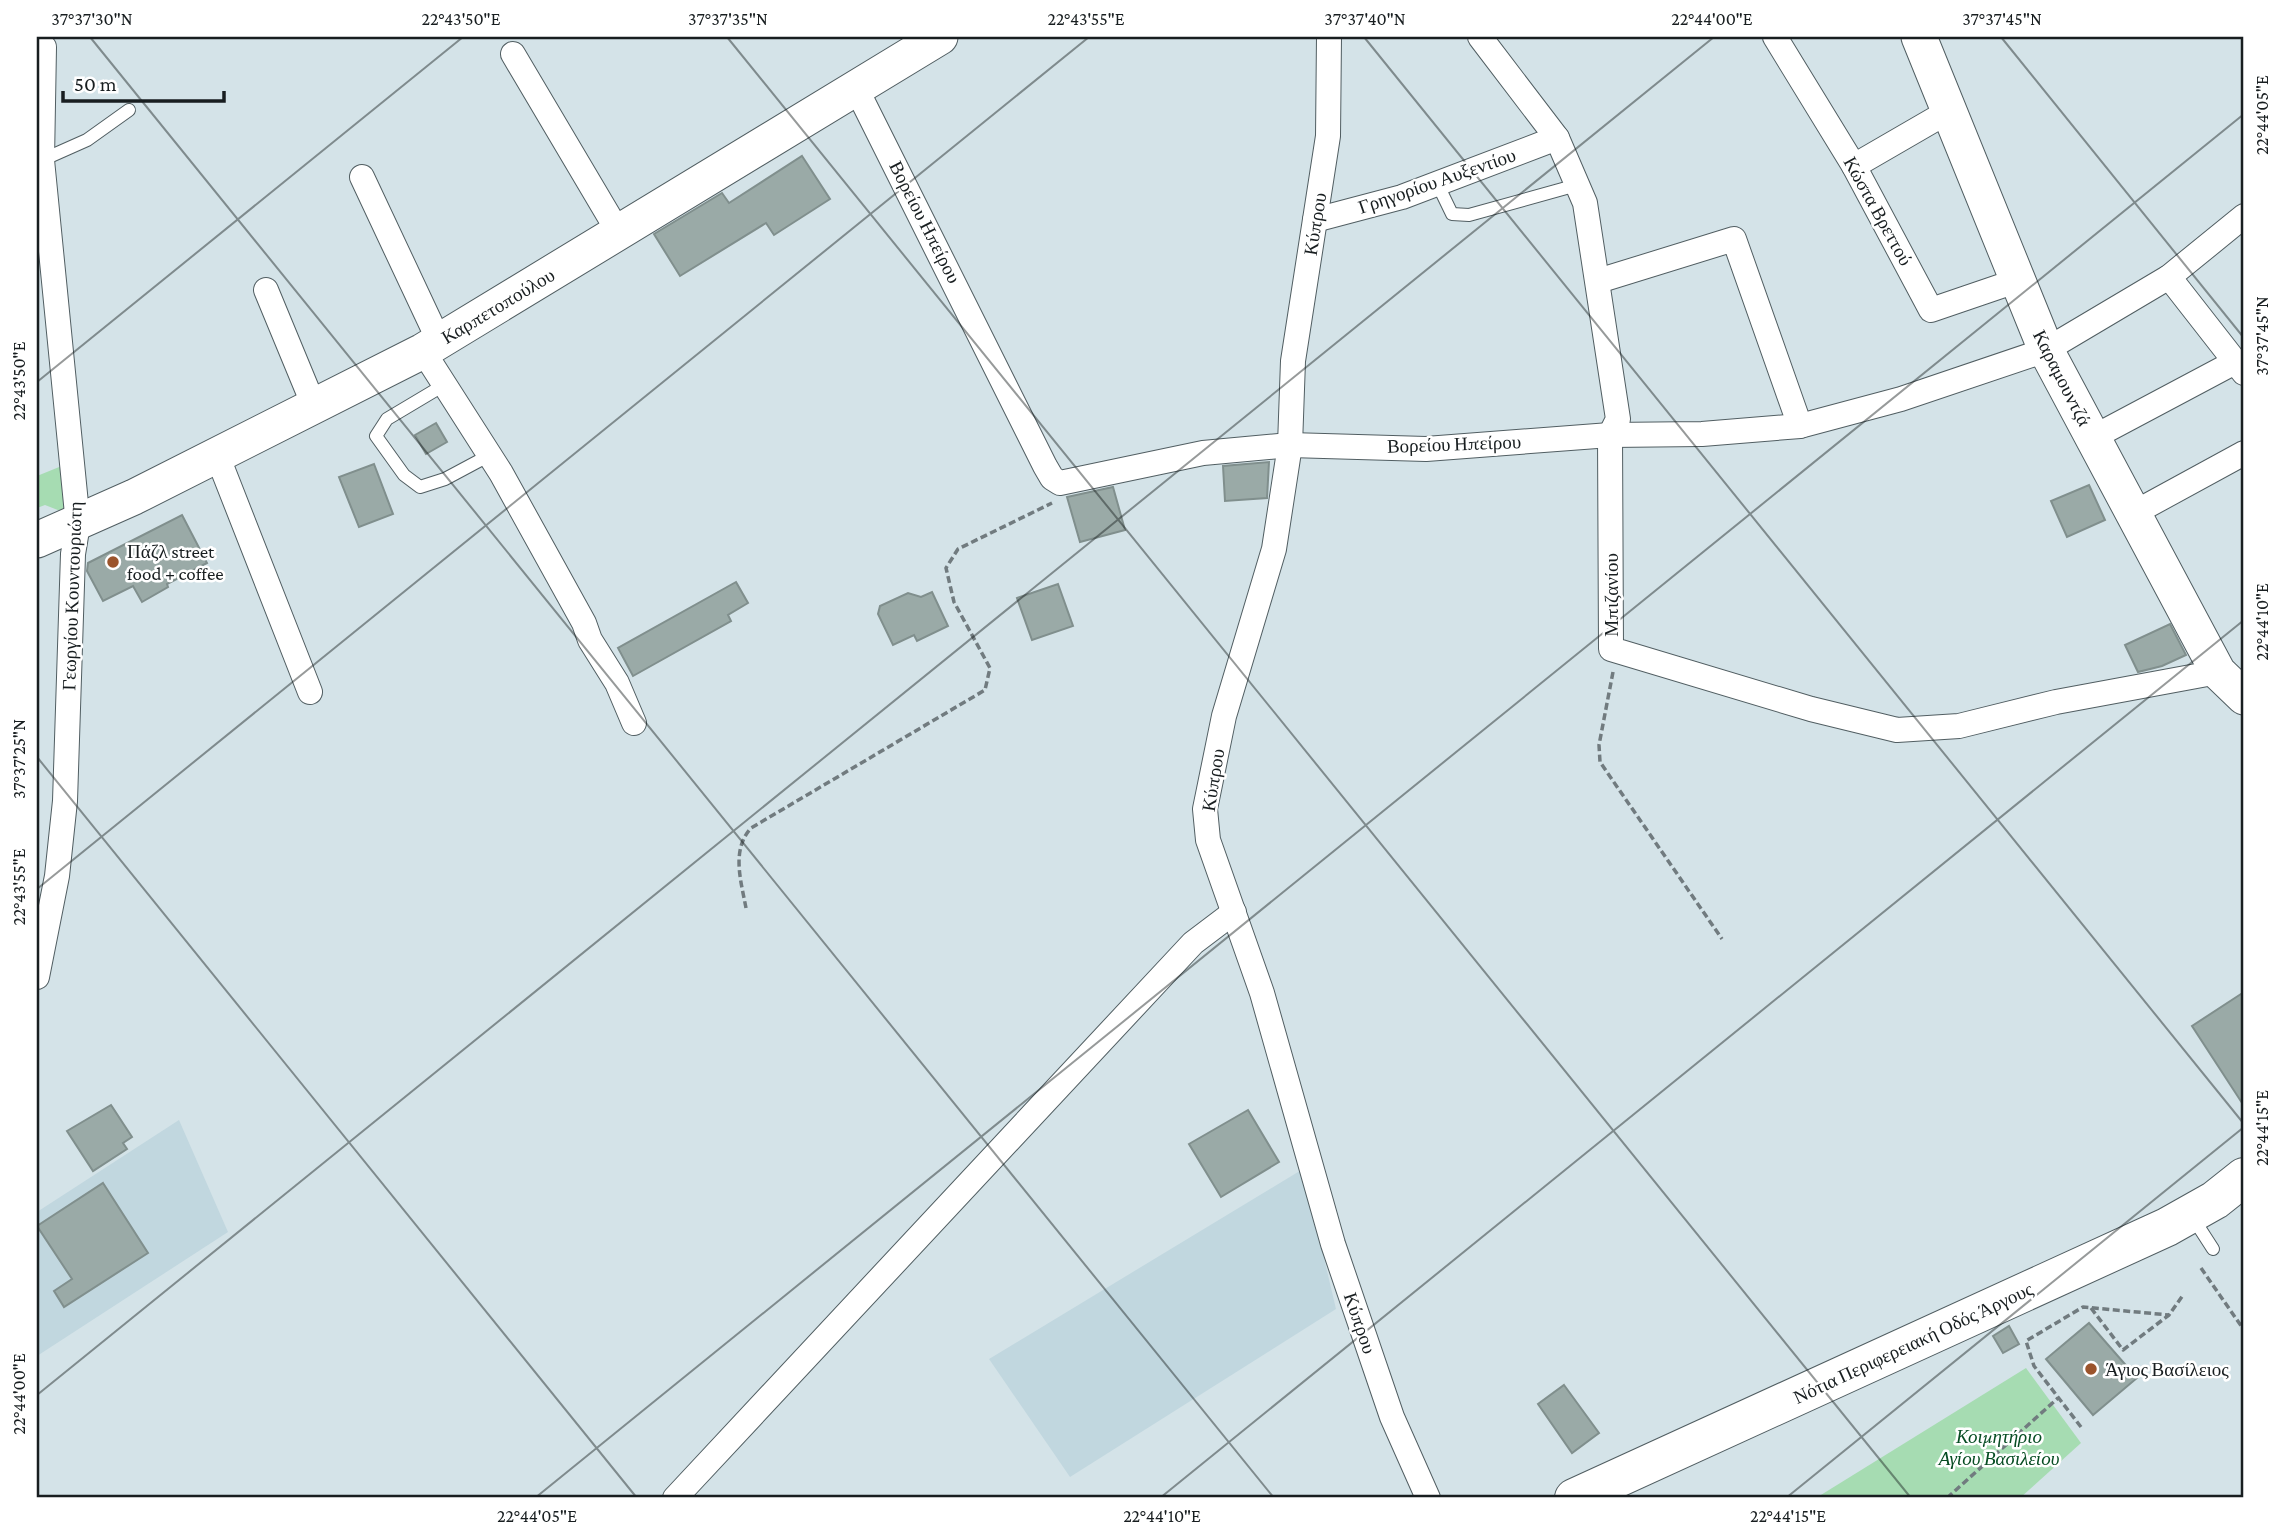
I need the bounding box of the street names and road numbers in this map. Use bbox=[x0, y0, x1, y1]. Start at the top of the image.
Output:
street label: Γρηγορίου Αυξεντίου bbox=[1355, 144, 1519, 218]
street label: Κώστα Βρεττού bbox=[1839, 153, 1917, 269]
street label: Βορείου Ηπείρου bbox=[885, 157, 965, 287]
street label: Κύπρου bbox=[1300, 191, 1330, 257]
street label: Καρπετοπούλου bbox=[438, 264, 558, 348]
street label: Καραμουντζά bbox=[2029, 327, 2095, 430]
street label: Βορείου Ηπείρου bbox=[1387, 431, 1521, 457]
street label: Γεωργίου Κουντουριώτη bbox=[58, 501, 86, 691]
street label: Μπιζανίου bbox=[1601, 553, 1622, 637]
street label: Κύπρου bbox=[1198, 747, 1228, 813]
street label: Νότια Περιφερειακή Οδός Άργους bbox=[1790, 1278, 2036, 1408]
street label: Κύπρου bbox=[1340, 1290, 1380, 1356]

